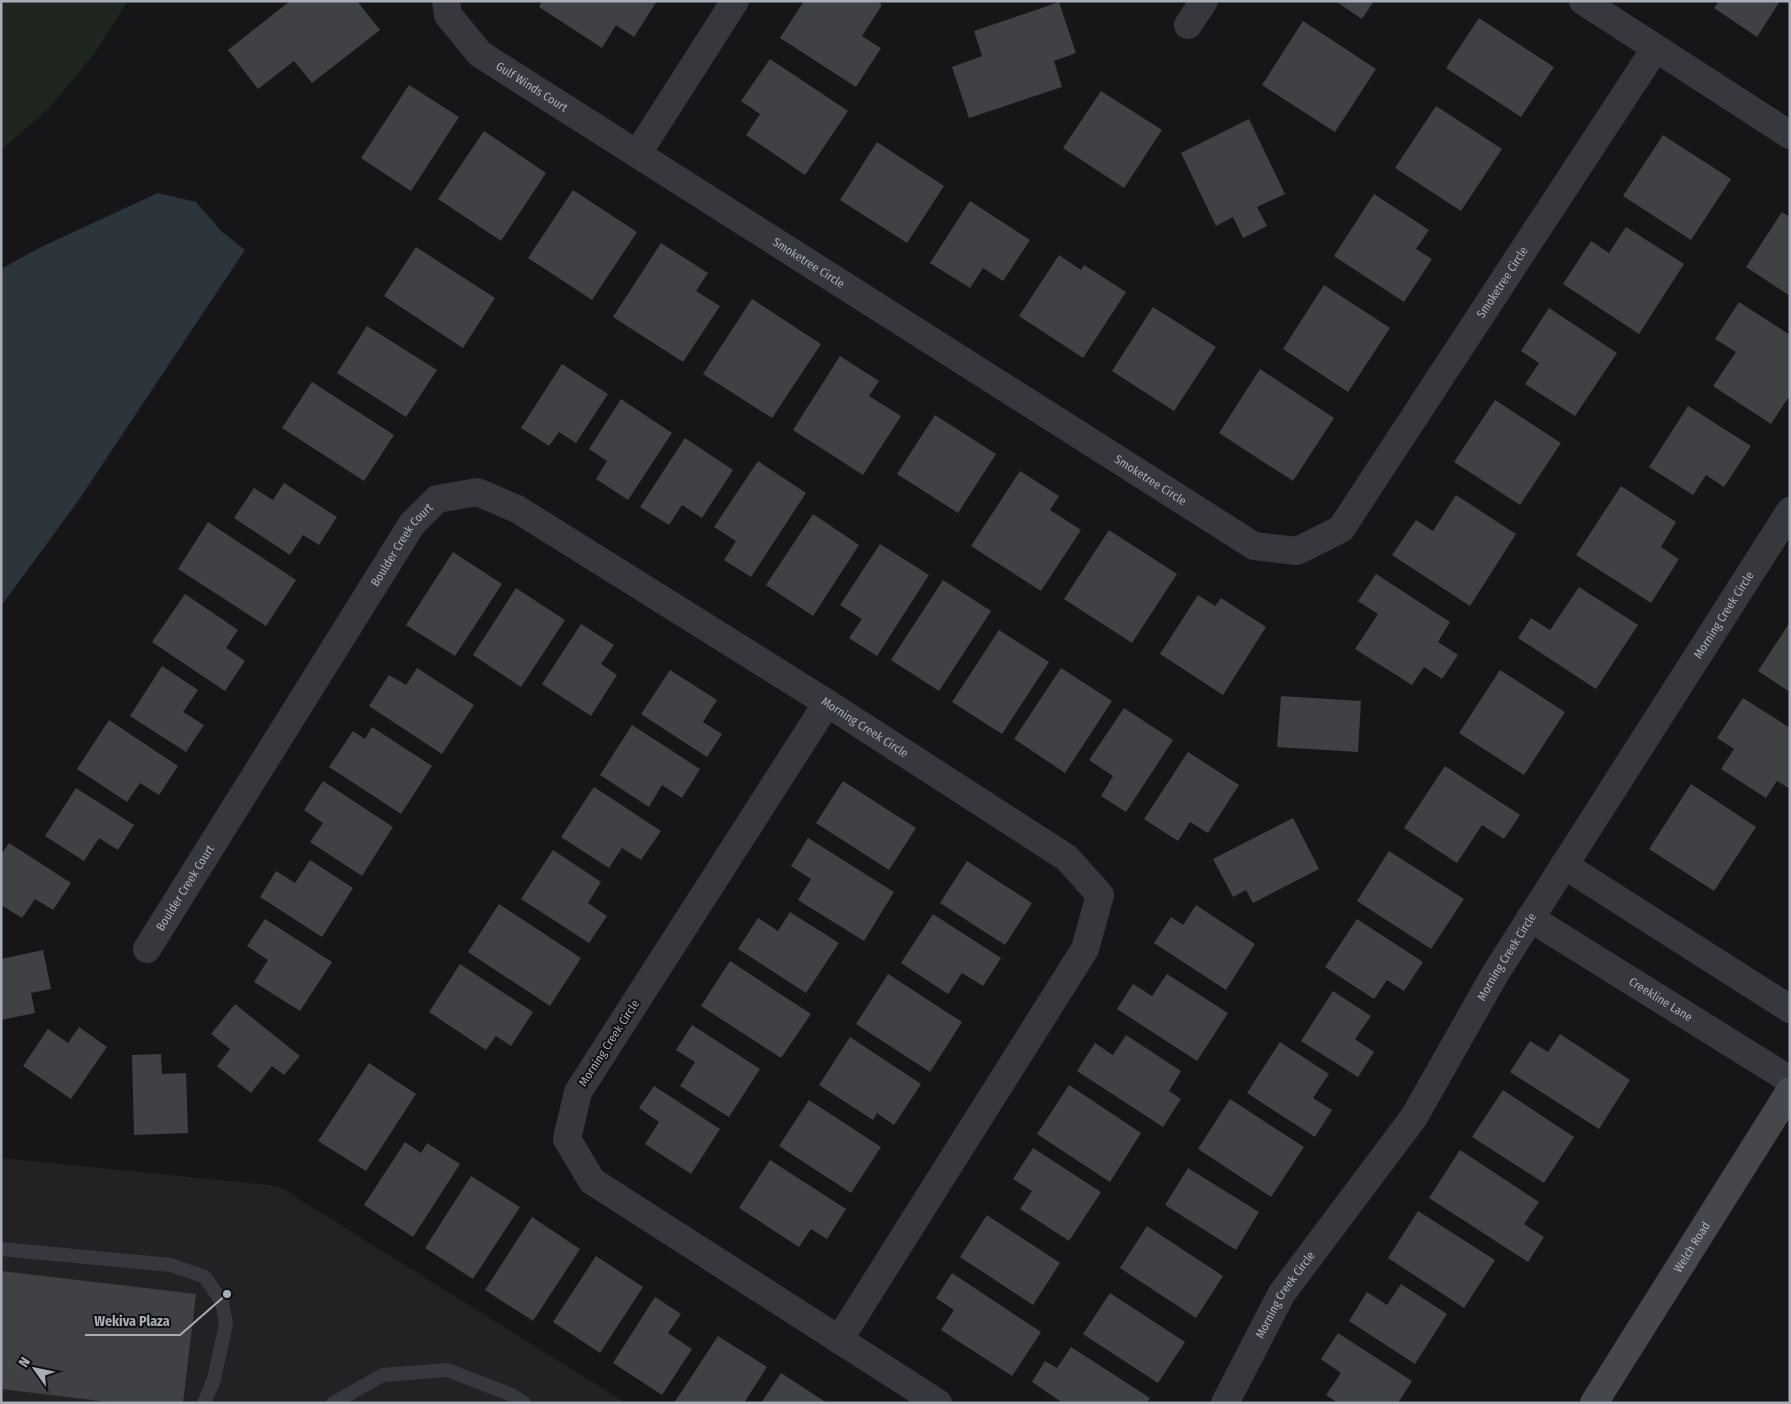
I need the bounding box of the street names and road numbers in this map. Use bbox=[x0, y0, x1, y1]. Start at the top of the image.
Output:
street label: Gulf Winds Court bbox=[493, 59, 570, 115]
street label: Smoketree Circle bbox=[770, 235, 847, 291]
street label: Smoketree Circle bbox=[1474, 244, 1531, 321]
street label: Smoketree Circle bbox=[1112, 452, 1189, 508]
street label: Boulder Creek Court bbox=[368, 500, 436, 589]
street label: Morning Creek Circle bbox=[1691, 569, 1757, 661]
street label: Morning Creek Circle bbox=[819, 694, 911, 761]
street label: Boulder Creek Court bbox=[153, 842, 217, 933]
street label: Morning Creek Circle bbox=[1474, 910, 1539, 1003]
street label: Creekline Lane bbox=[1626, 974, 1695, 1024]
street label: Morning Creek Circle bbox=[576, 997, 642, 1089]
street label: Welch Road bbox=[1671, 1219, 1713, 1275]
street label: Morning Creek Circle bbox=[1253, 1248, 1318, 1341]

